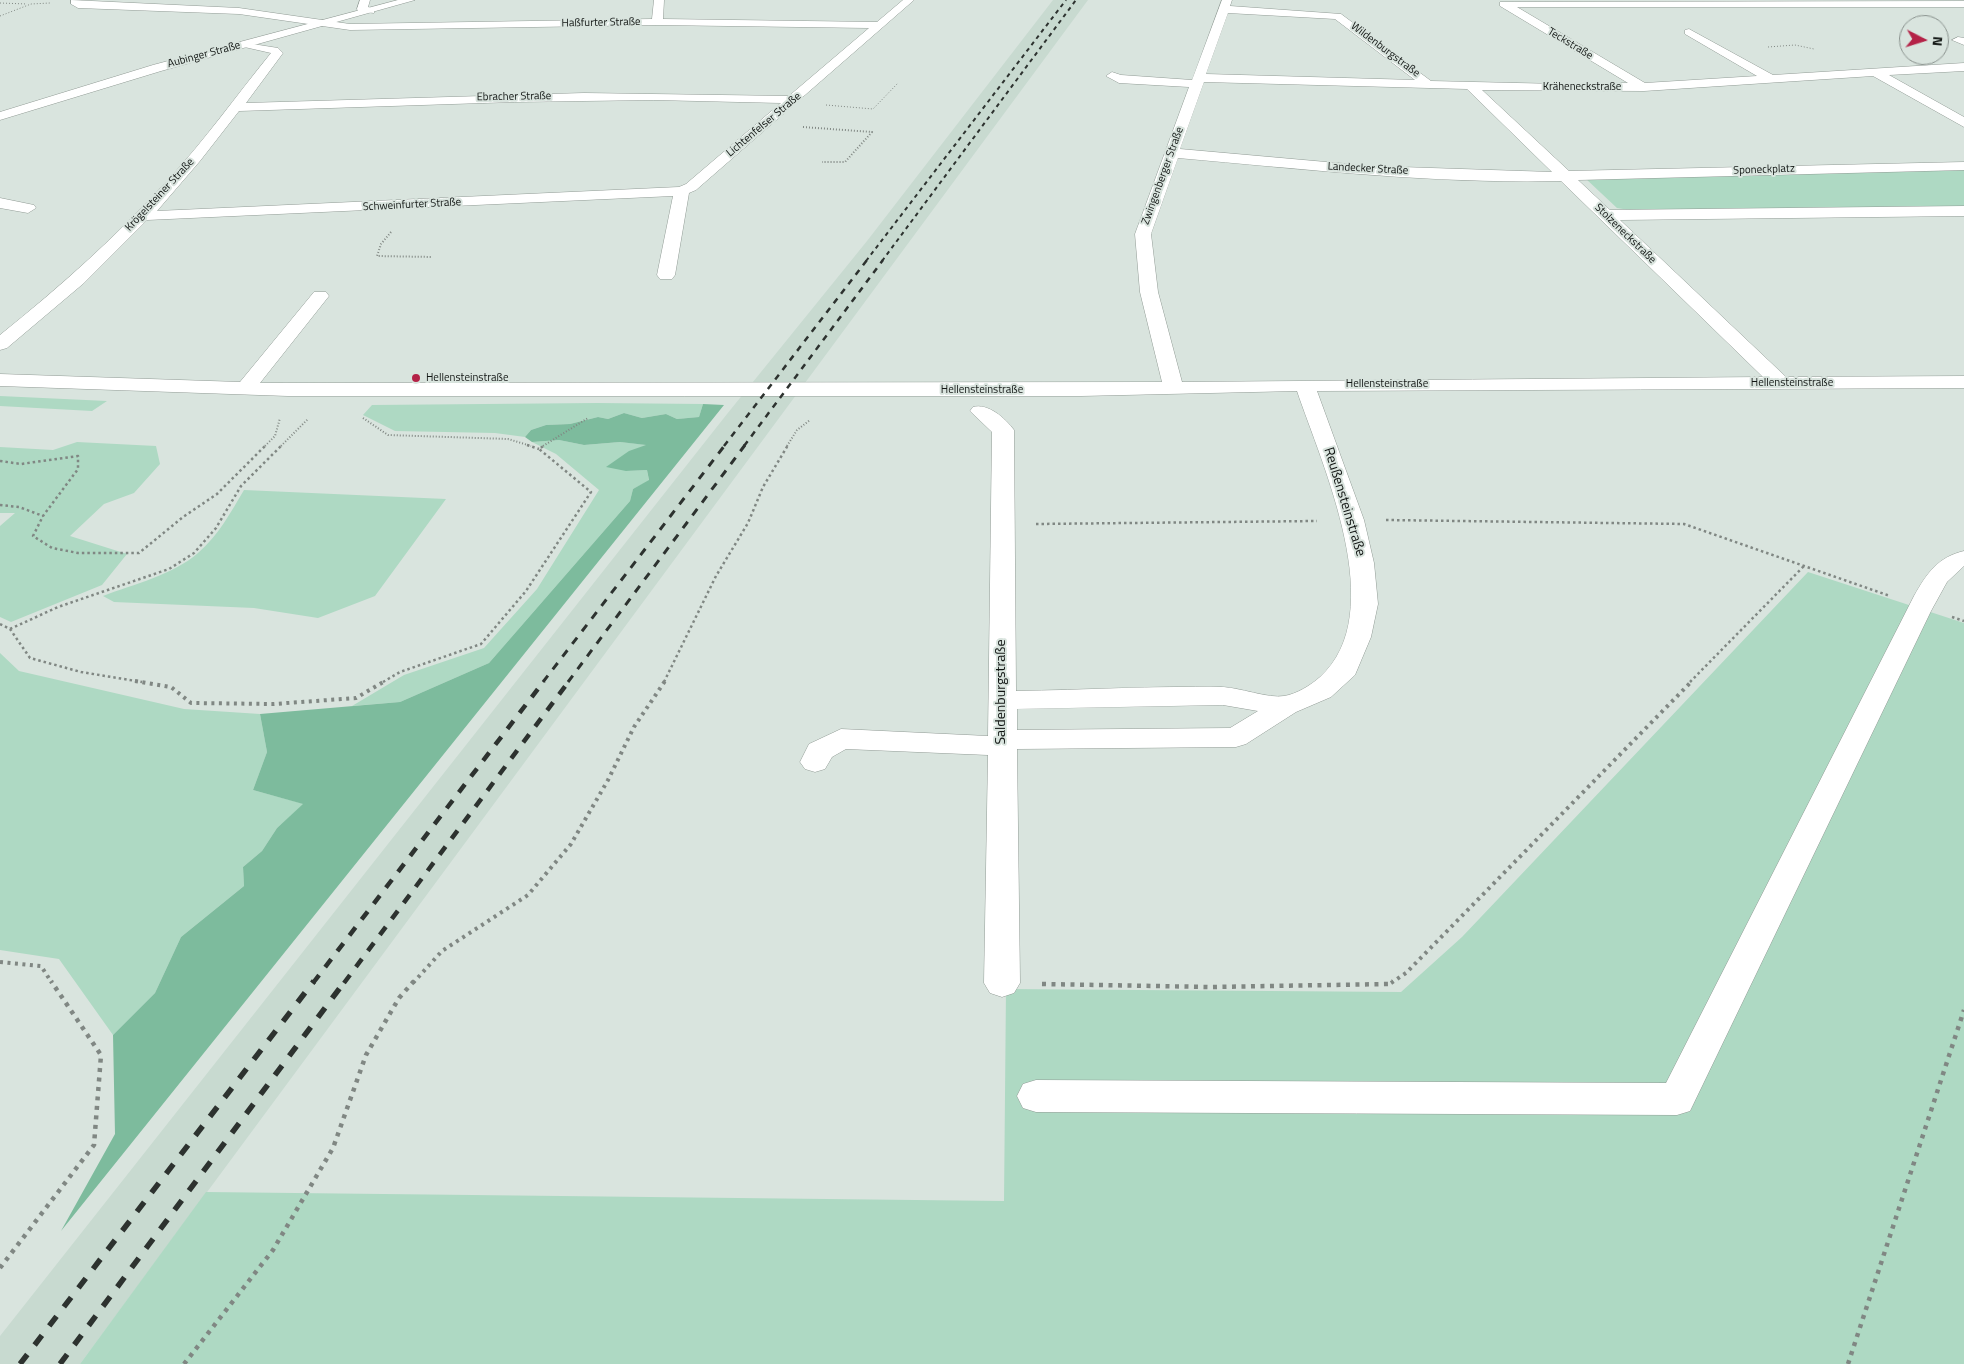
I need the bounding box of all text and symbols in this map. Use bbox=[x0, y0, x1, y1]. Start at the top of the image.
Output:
north arrow bbox=[1899, 15, 1949, 65]
street label: Haßfurter Straße bbox=[561, 16, 641, 30]
street label: Wildenburgstraße bbox=[1348, 20, 1422, 80]
street label: Teckstraße bbox=[1545, 25, 1595, 63]
text: N bbox=[1928, 36, 1949, 47]
street label: Aubinger Straße bbox=[166, 39, 242, 71]
street label: Kräheneckstraße bbox=[1543, 80, 1621, 94]
street label: Ebracher Straße bbox=[477, 90, 551, 104]
street label: Lichtenfelser Straße bbox=[724, 90, 804, 160]
street label: Zwingenberger Straße bbox=[1139, 125, 1187, 227]
street label: Krögelsteiner Straße bbox=[123, 156, 197, 234]
street label: Landecker Straße bbox=[1327, 160, 1409, 178]
street label: Sponeckplatz bbox=[1733, 162, 1795, 178]
street label: Schweinfurter Straße bbox=[362, 196, 462, 214]
street label: Stolzeneckstraße bbox=[1592, 201, 1658, 267]
place label: Hellensteinstraße bbox=[426, 371, 508, 385]
marker: Hellensteinstraße bbox=[410, 372, 422, 384]
street label: Hellensteinstraße bbox=[1751, 376, 1833, 390]
street label: Hellensteinstraße bbox=[1346, 377, 1428, 391]
street label: Hellensteinstraße bbox=[941, 383, 1023, 397]
street label: Reußensteinstraße bbox=[1319, 445, 1369, 559]
street label: Saldenburgstraße bbox=[994, 640, 1010, 744]

